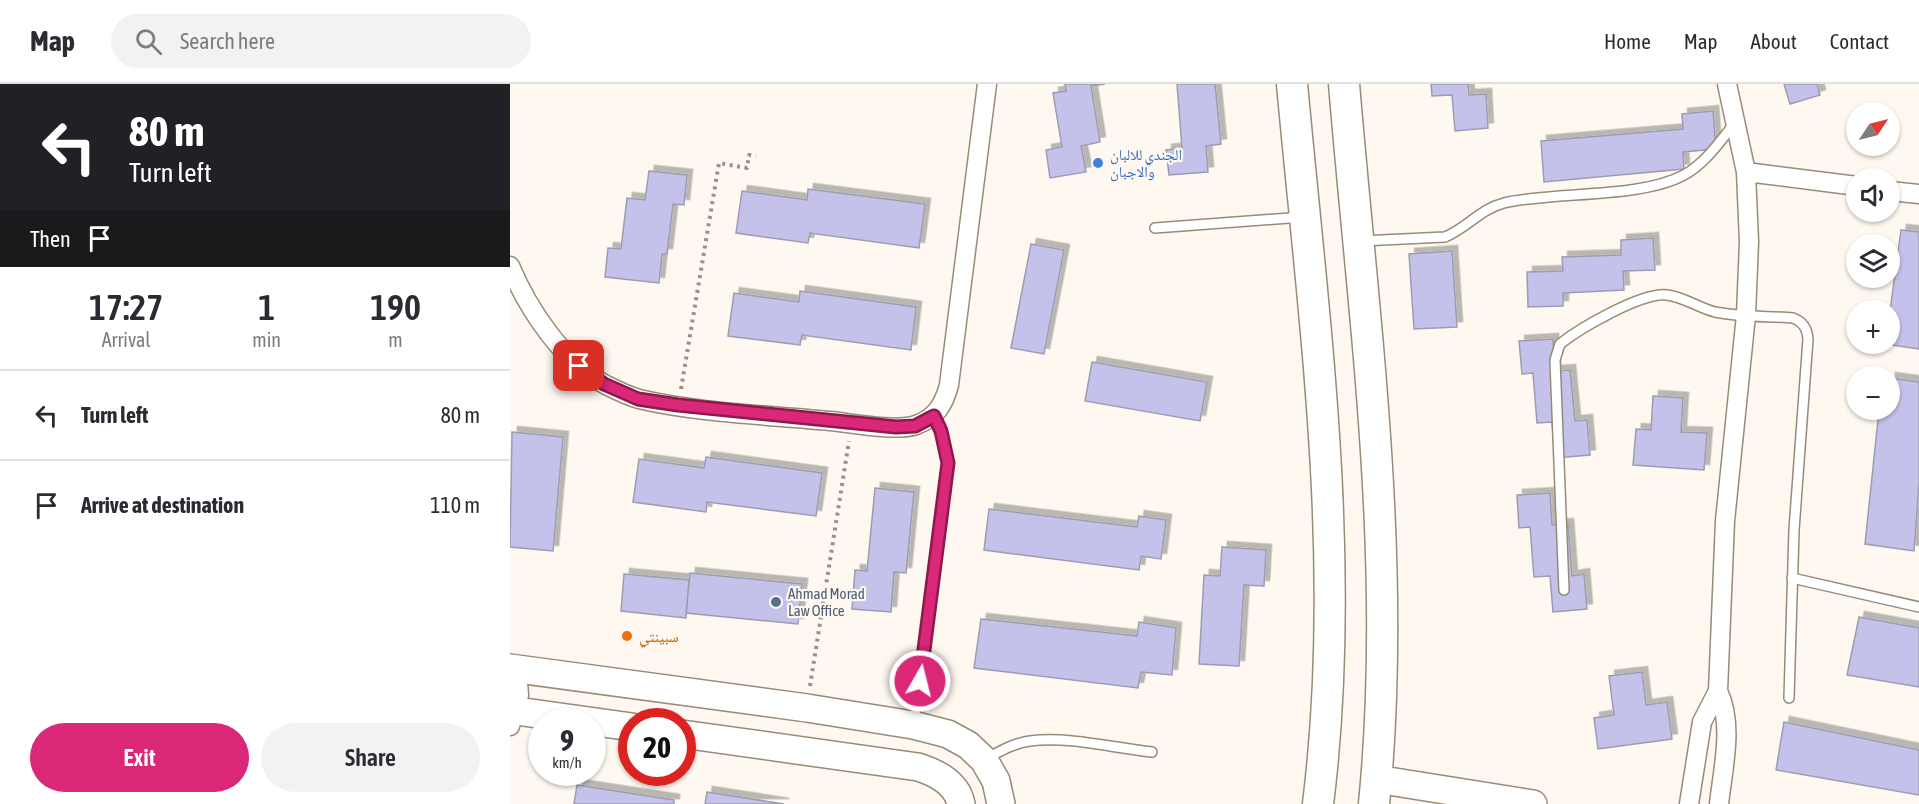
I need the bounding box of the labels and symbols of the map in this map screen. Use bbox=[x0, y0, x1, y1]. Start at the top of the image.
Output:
north arrow bbox=[1846, 102, 1900, 156]
place label: الجندي للالبان والاجبان bbox=[1110, 146, 1182, 182]
marker: الجندي للالبان والاجبان bbox=[1091, 156, 1105, 170]
pin bbox=[553, 340, 604, 391]
place label: Ahmad Morad Law Office bbox=[788, 585, 865, 619]
marker: Ahmad Morad Law Office bbox=[769, 595, 783, 609]
place label: سبينتي bbox=[639, 628, 679, 648]
marker: سبينتي bbox=[620, 629, 634, 643]
position arrow bbox=[888, 649, 952, 713]
speed limit sign: 20 bbox=[618, 708, 696, 786]

